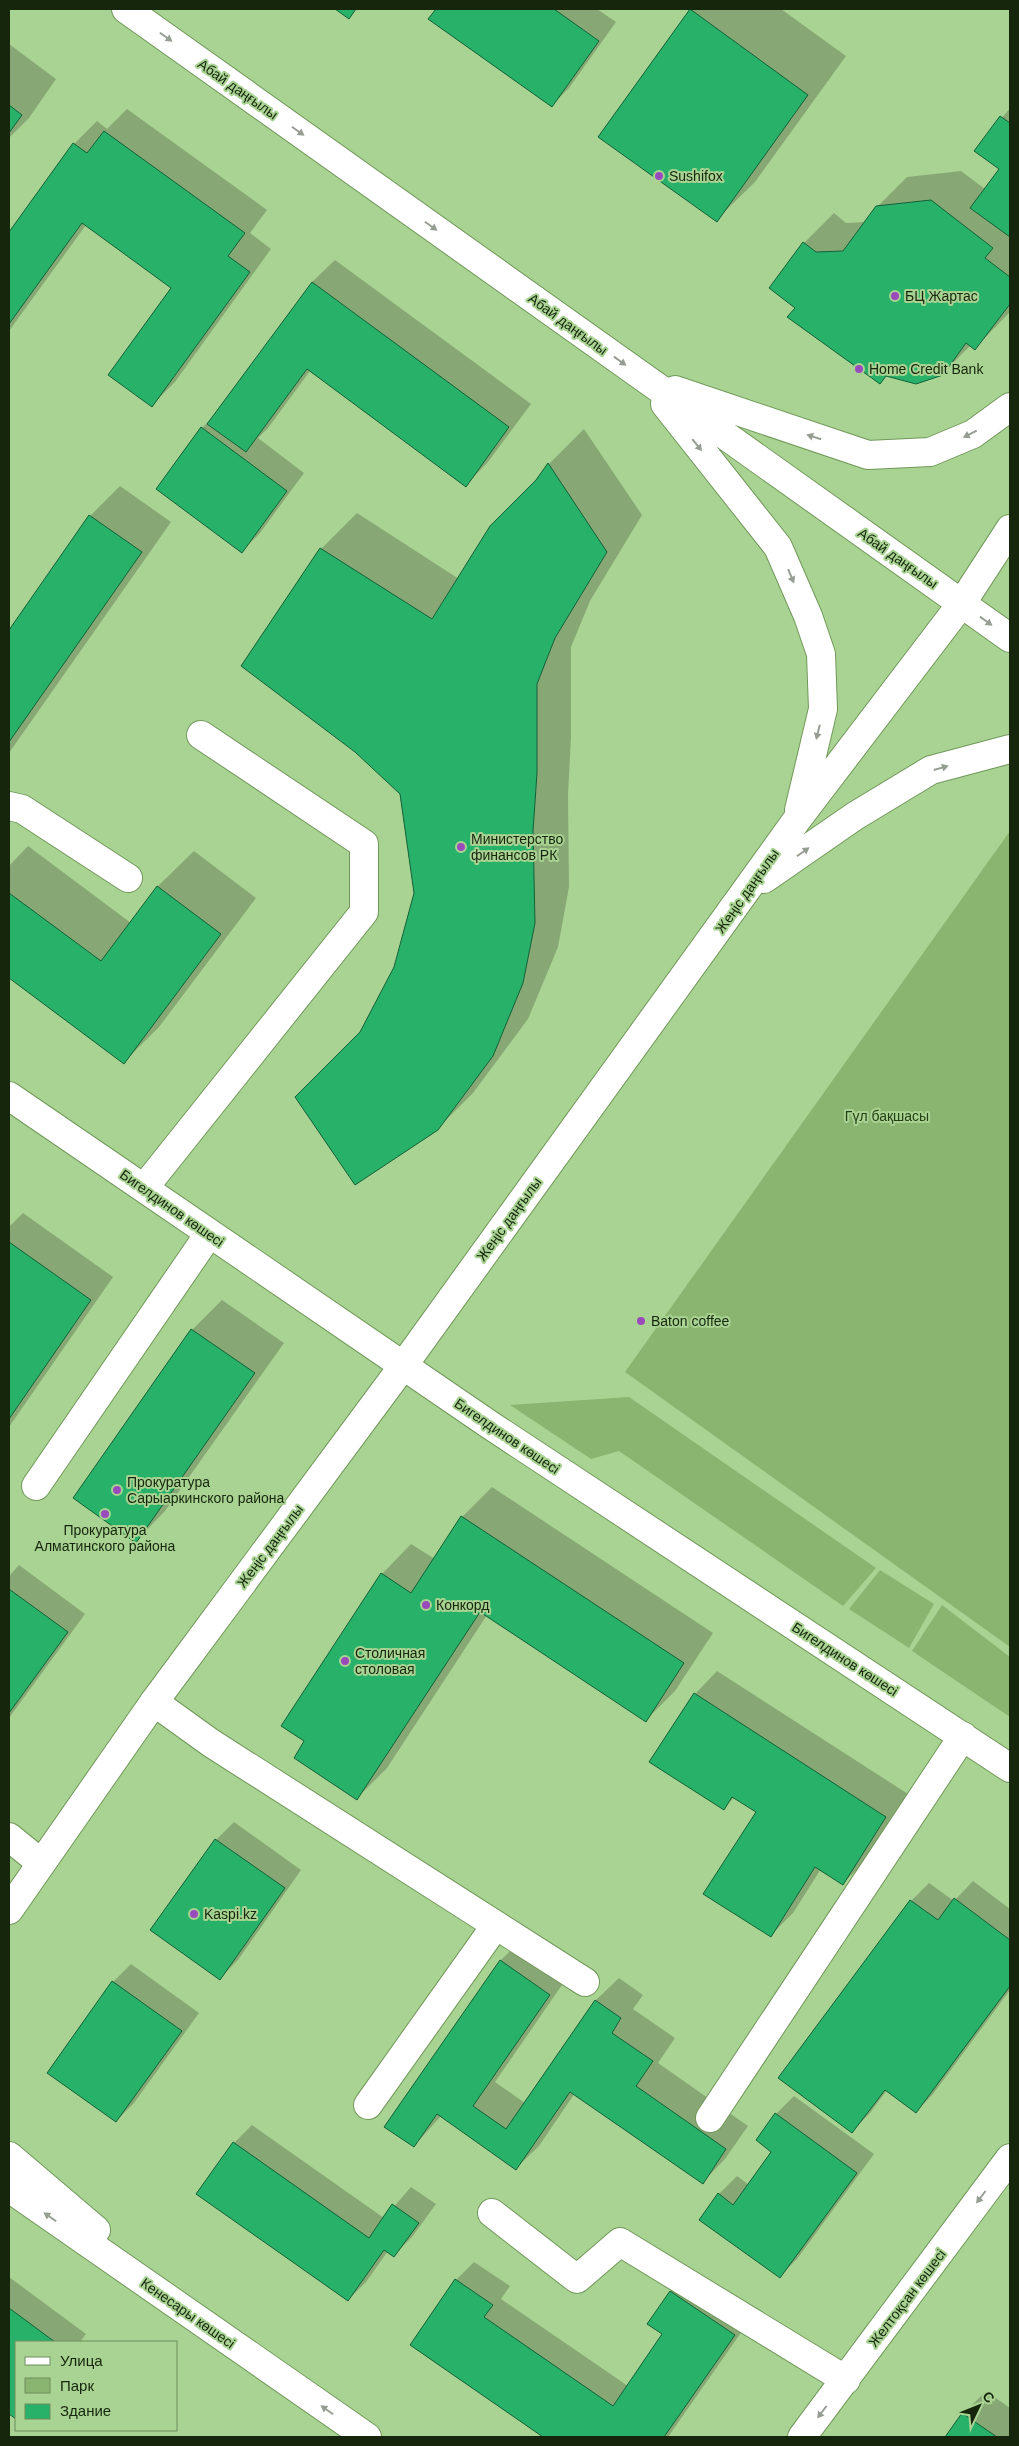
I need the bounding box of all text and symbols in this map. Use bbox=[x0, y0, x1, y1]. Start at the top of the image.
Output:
one-way arrow bbox=[159, 32, 173, 42]
street label: Абай даңғылы bbox=[195, 56, 281, 122]
one-way arrow bbox=[291, 126, 305, 136]
place label: Sushifox bbox=[669, 168, 723, 184]
marker: Sushifox bbox=[653, 170, 665, 182]
one-way arrow bbox=[424, 221, 438, 231]
place label: БЦ Жартас bbox=[905, 288, 978, 304]
street label: Абай даңғылы bbox=[525, 290, 611, 358]
marker: БЦ Жартас bbox=[889, 290, 901, 302]
one-way arrow bbox=[613, 356, 626, 366]
place label: Home Credit Bank bbox=[869, 361, 984, 377]
marker: Home Credit Bank bbox=[853, 363, 865, 375]
one-way arrow bbox=[963, 430, 977, 438]
one-way arrow bbox=[806, 433, 821, 441]
one-way arrow bbox=[692, 438, 703, 451]
street label: Абай даңғылы bbox=[855, 525, 941, 591]
one-way arrow bbox=[788, 569, 796, 583]
one-way arrow bbox=[979, 616, 993, 626]
one-way arrow bbox=[814, 725, 822, 740]
one-way arrow bbox=[933, 763, 948, 771]
place label: Министерство финансов РК bbox=[471, 831, 564, 863]
marker: Министерство финансов РК bbox=[455, 841, 467, 853]
street label: Жеңіс даңғылы bbox=[712, 846, 782, 936]
one-way arrow bbox=[796, 847, 809, 857]
park label: Гүл бақшасы bbox=[845, 1108, 929, 1124]
street label: Бигелдинов көшесі bbox=[117, 1166, 227, 1250]
street label: Жеңіс даңғылы bbox=[473, 1174, 545, 1264]
place label: Baton coffee bbox=[651, 1313, 730, 1329]
marker: Baton coffee bbox=[635, 1315, 647, 1327]
street label: Бигелдинов көшесі bbox=[451, 1395, 563, 1477]
place label: Прокуратура Сарыаркинского района bbox=[127, 1474, 285, 1506]
marker: Прокуратура Сарыаркинского района bbox=[111, 1484, 123, 1496]
street label: Жеңіс даңғылы bbox=[234, 1502, 306, 1590]
marker: Прокуратура Алматинского района bbox=[99, 1508, 111, 1520]
place label: Прокуратура Алматинского района bbox=[35, 1522, 176, 1554]
place label: Конкорд bbox=[436, 1597, 489, 1613]
marker: Конкорд bbox=[420, 1599, 432, 1611]
street label: Бигелдинов көшесі bbox=[789, 1619, 901, 1699]
place label: Столичная столовая bbox=[355, 1645, 425, 1677]
marker: Столичная столовая bbox=[339, 1655, 351, 1667]
place label: Kaspi.kz bbox=[204, 1906, 257, 1922]
marker: Kaspi.kz bbox=[188, 1908, 200, 1920]
one-way arrow bbox=[976, 2190, 986, 2204]
one-way arrow bbox=[43, 2212, 57, 2222]
street label: Желтоқсан көшесі bbox=[865, 2246, 949, 2350]
street label: Кенесары көшесі bbox=[138, 2275, 238, 2351]
legend bbox=[15, 2341, 178, 2431]
text: Улица bbox=[60, 2352, 103, 2369]
text: Парк bbox=[60, 2377, 94, 2394]
north arrow bbox=[954, 2381, 1004, 2431]
text: С bbox=[979, 2388, 998, 2406]
text: Здание bbox=[60, 2402, 111, 2419]
one-way arrow bbox=[320, 2405, 334, 2415]
one-way arrow bbox=[816, 2405, 827, 2418]

